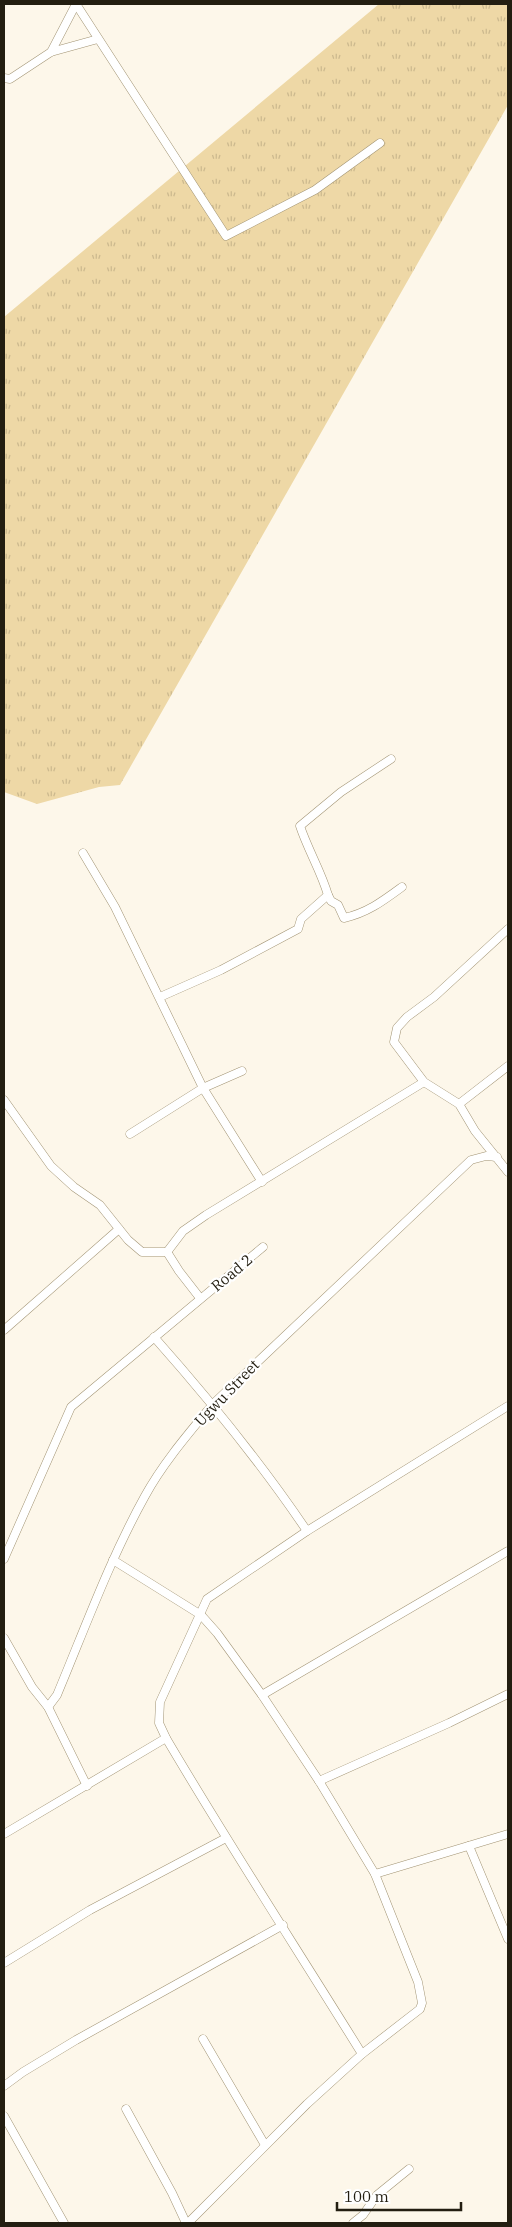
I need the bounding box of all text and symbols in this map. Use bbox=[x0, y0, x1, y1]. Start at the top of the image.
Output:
street label: Road 2 bbox=[207, 1250, 256, 1295]
street label: Ugwu Street bbox=[190, 1355, 263, 1430]
scale bar bbox=[337, 2180, 461, 2212]
text: 100 m bbox=[344, 2187, 389, 2206]

